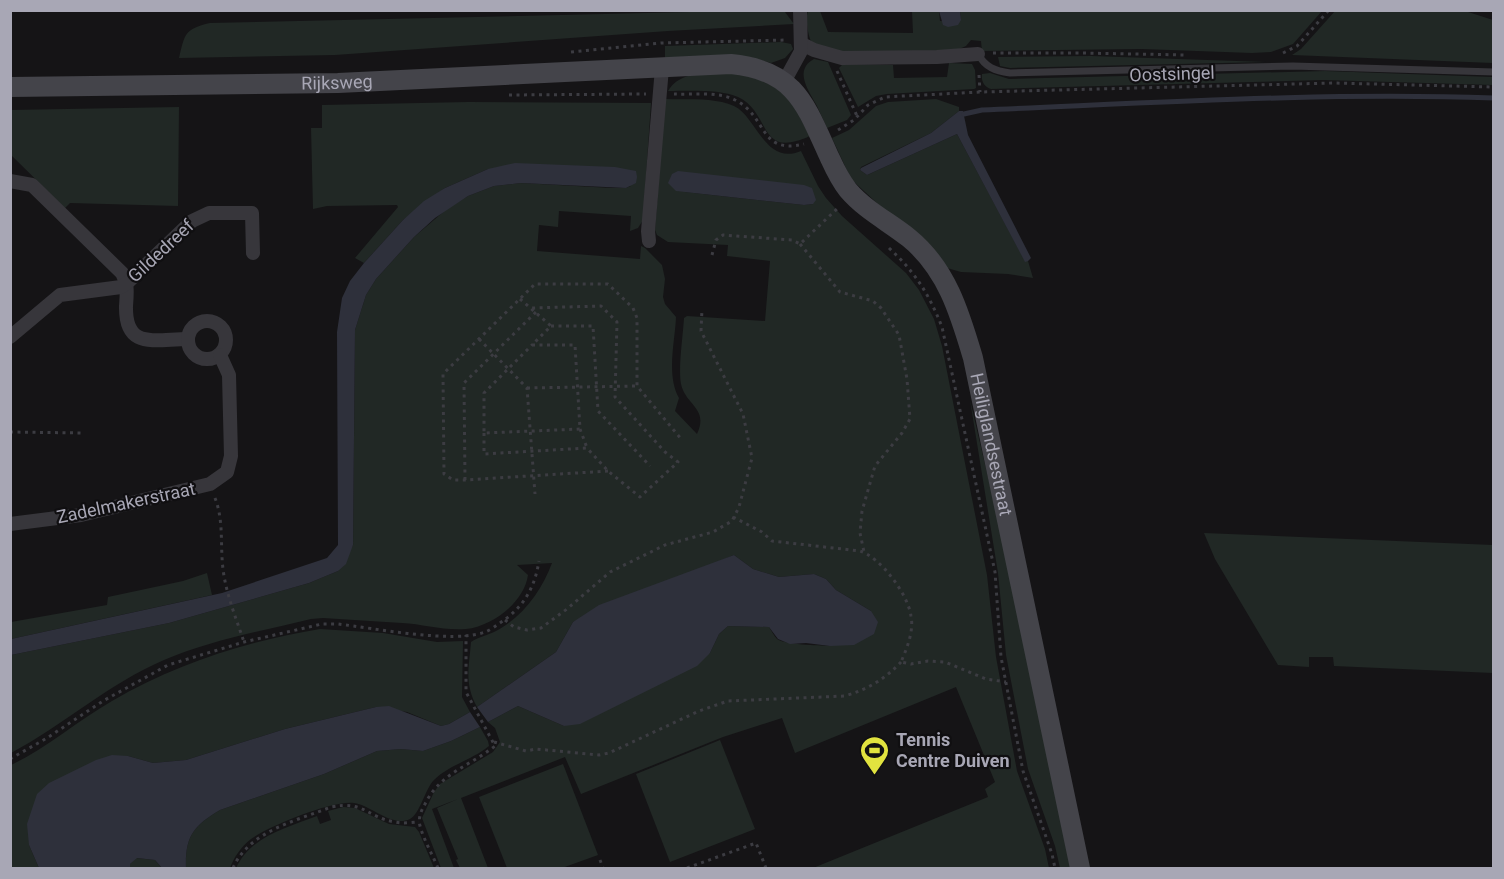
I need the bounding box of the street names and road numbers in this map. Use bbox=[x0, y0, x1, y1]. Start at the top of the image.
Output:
street label: Oostsingel bbox=[1129, 62, 1215, 85]
street label: Rijksweg bbox=[301, 70, 373, 93]
street label: Gildedreef bbox=[123, 214, 198, 286]
street label: Heiliglandsestraat bbox=[966, 371, 1017, 518]
street label: Zadelmakerstraat bbox=[55, 478, 197, 527]

